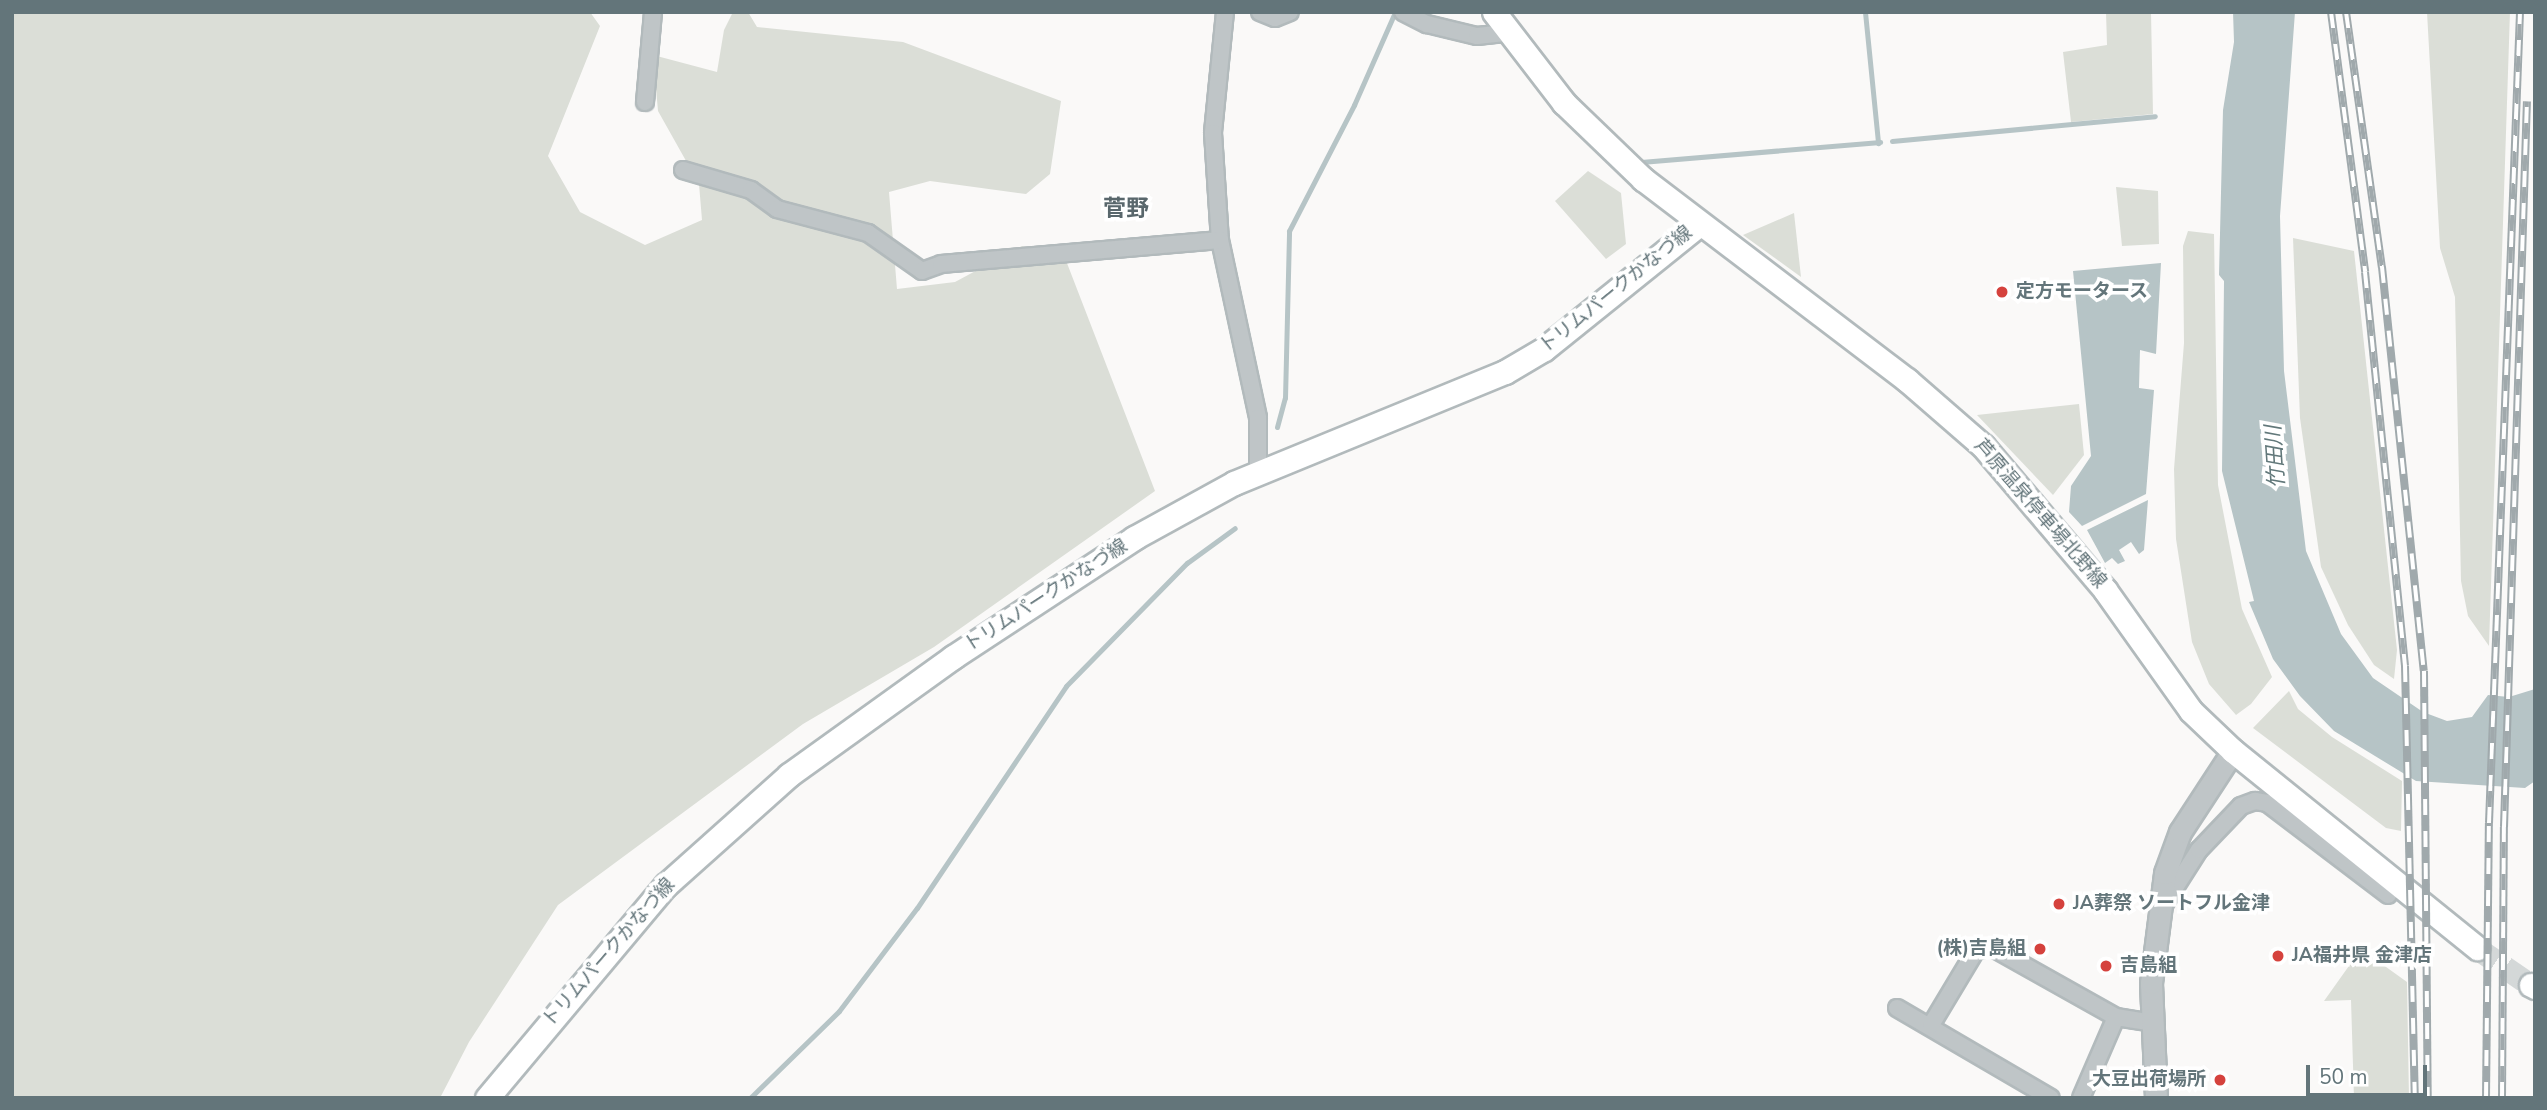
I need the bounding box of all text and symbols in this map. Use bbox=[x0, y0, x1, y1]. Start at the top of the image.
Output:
district label: 菅野 bbox=[1103, 195, 1149, 223]
street label: トリムパークかなづ線 bbox=[1535, 221, 1697, 359]
place label: 定方モータース bbox=[2016, 281, 2149, 303]
marker: 定方モータース bbox=[1994, 284, 2010, 300]
water label: 竹田川 bbox=[2260, 425, 2290, 489]
street label: 芦原温泉停車場北野線 bbox=[1969, 435, 2111, 593]
street label: トリムパークかなづ線 bbox=[960, 535, 1132, 657]
street label: トリムパークかなづ線 bbox=[538, 874, 680, 1032]
place label: JA葬祭 ソートフル金津 bbox=[2073, 893, 2270, 915]
marker: JA葬祭 ソートフル金津 bbox=[2051, 896, 2067, 912]
place label: (株)吉島組 bbox=[1936, 938, 2026, 960]
marker: (株)吉島組 bbox=[2032, 941, 2048, 957]
place label: JA福井県 金津店 bbox=[2292, 945, 2432, 967]
marker: JA福井県 金津店 bbox=[2270, 948, 2286, 964]
place label: 吉島組 bbox=[2120, 955, 2177, 977]
marker: 吉島組 bbox=[2098, 958, 2114, 974]
scale bar bbox=[2309, 1050, 2430, 1094]
text: 50 m bbox=[2319, 1063, 2368, 1091]
place label: 大豆出荷場所 bbox=[2092, 1069, 2206, 1091]
marker: 大豆出荷場所 bbox=[2212, 1072, 2228, 1088]

